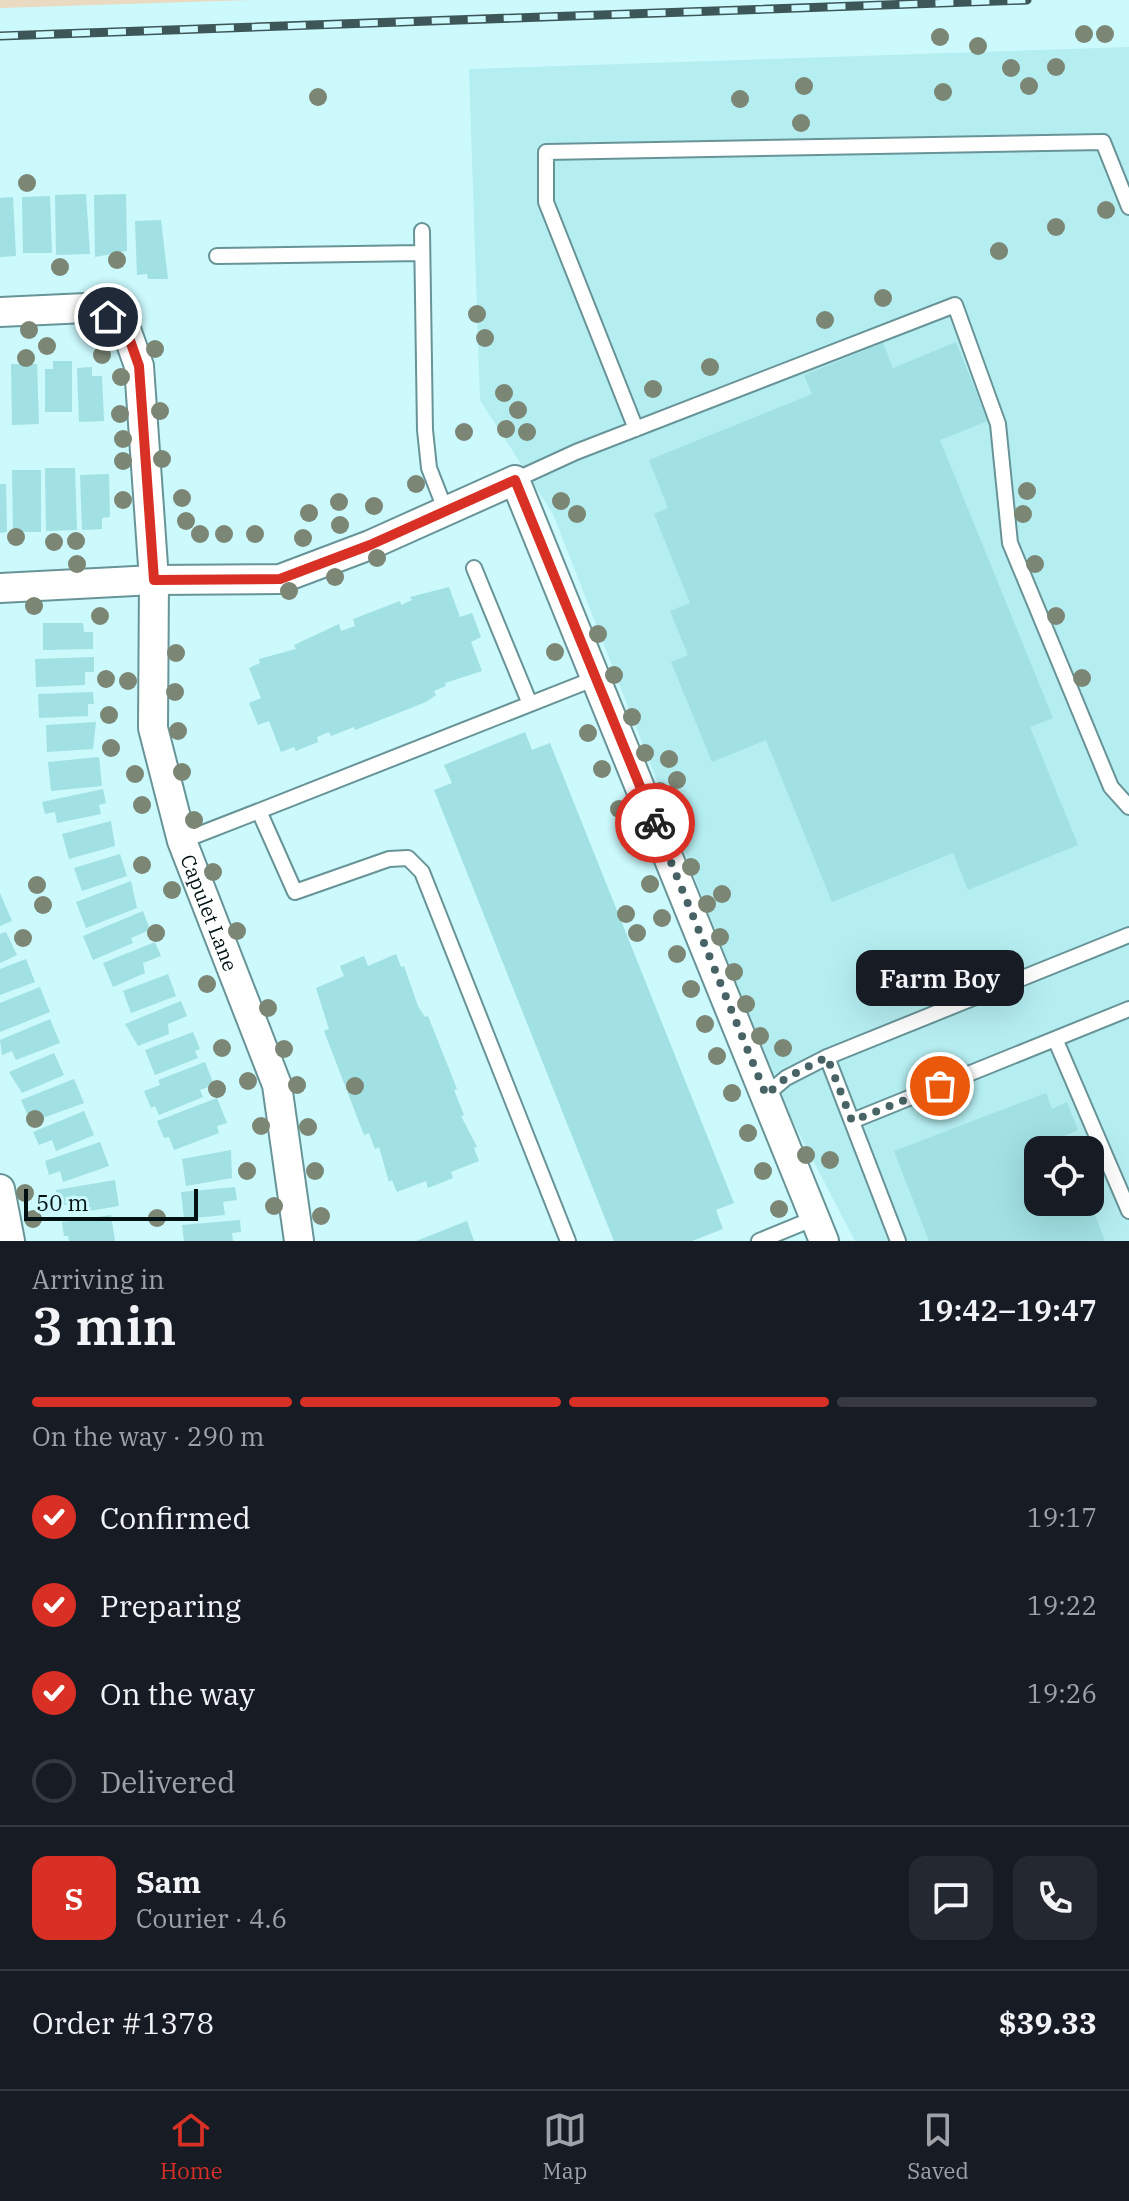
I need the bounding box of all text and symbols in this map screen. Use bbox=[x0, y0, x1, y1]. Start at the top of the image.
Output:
pin bbox=[74, 283, 142, 351]
icon: home bbox=[86, 295, 130, 339]
courier bbox=[615, 783, 695, 863]
icon: bike bbox=[633, 801, 677, 845]
street label: Capulet Lane bbox=[175, 850, 245, 975]
callout: Farm Boy bbox=[856, 950, 1024, 1006]
text: Farm Boy bbox=[880, 961, 1000, 995]
pin bbox=[906, 1052, 974, 1120]
icon: bag bbox=[918, 1064, 962, 1108]
map controls bbox=[1024, 1136, 1104, 1216]
button: locate bbox=[1024, 1136, 1104, 1216]
scale bar bbox=[24, 1185, 198, 1221]
text: 50 m bbox=[36, 1188, 88, 1217]
text: Arriving in bbox=[32, 1262, 165, 1296]
text: 19:42–19:47 bbox=[917, 1290, 1097, 1329]
text: 3 min bbox=[32, 1292, 177, 1359]
text: On the way · 290 m bbox=[32, 1419, 265, 1453]
icon: check bbox=[32, 1495, 76, 1539]
text: Confirmed bbox=[100, 1498, 251, 1537]
text: 19:17 bbox=[1027, 1500, 1097, 1534]
icon: check bbox=[32, 1583, 76, 1627]
text: Preparing bbox=[100, 1586, 241, 1625]
text: 19:22 bbox=[1027, 1588, 1097, 1622]
icon: check bbox=[32, 1671, 76, 1715]
text: On the way bbox=[100, 1674, 255, 1713]
text: 19:26 bbox=[1027, 1676, 1097, 1710]
text: Delivered bbox=[100, 1762, 235, 1801]
button: chat bbox=[909, 1856, 993, 1940]
button: phone bbox=[1013, 1856, 1097, 1940]
text: Sam bbox=[136, 1862, 201, 1901]
text: S bbox=[65, 1879, 83, 1918]
text: Courier · 4.6 bbox=[136, 1901, 287, 1935]
text: Order #1378 bbox=[32, 2003, 214, 2042]
text: $39.33 bbox=[999, 2003, 1097, 2042]
tab: Home bbox=[160, 2108, 223, 2185]
tab: Map bbox=[543, 2108, 587, 2185]
tab: Saved bbox=[907, 2108, 969, 2185]

